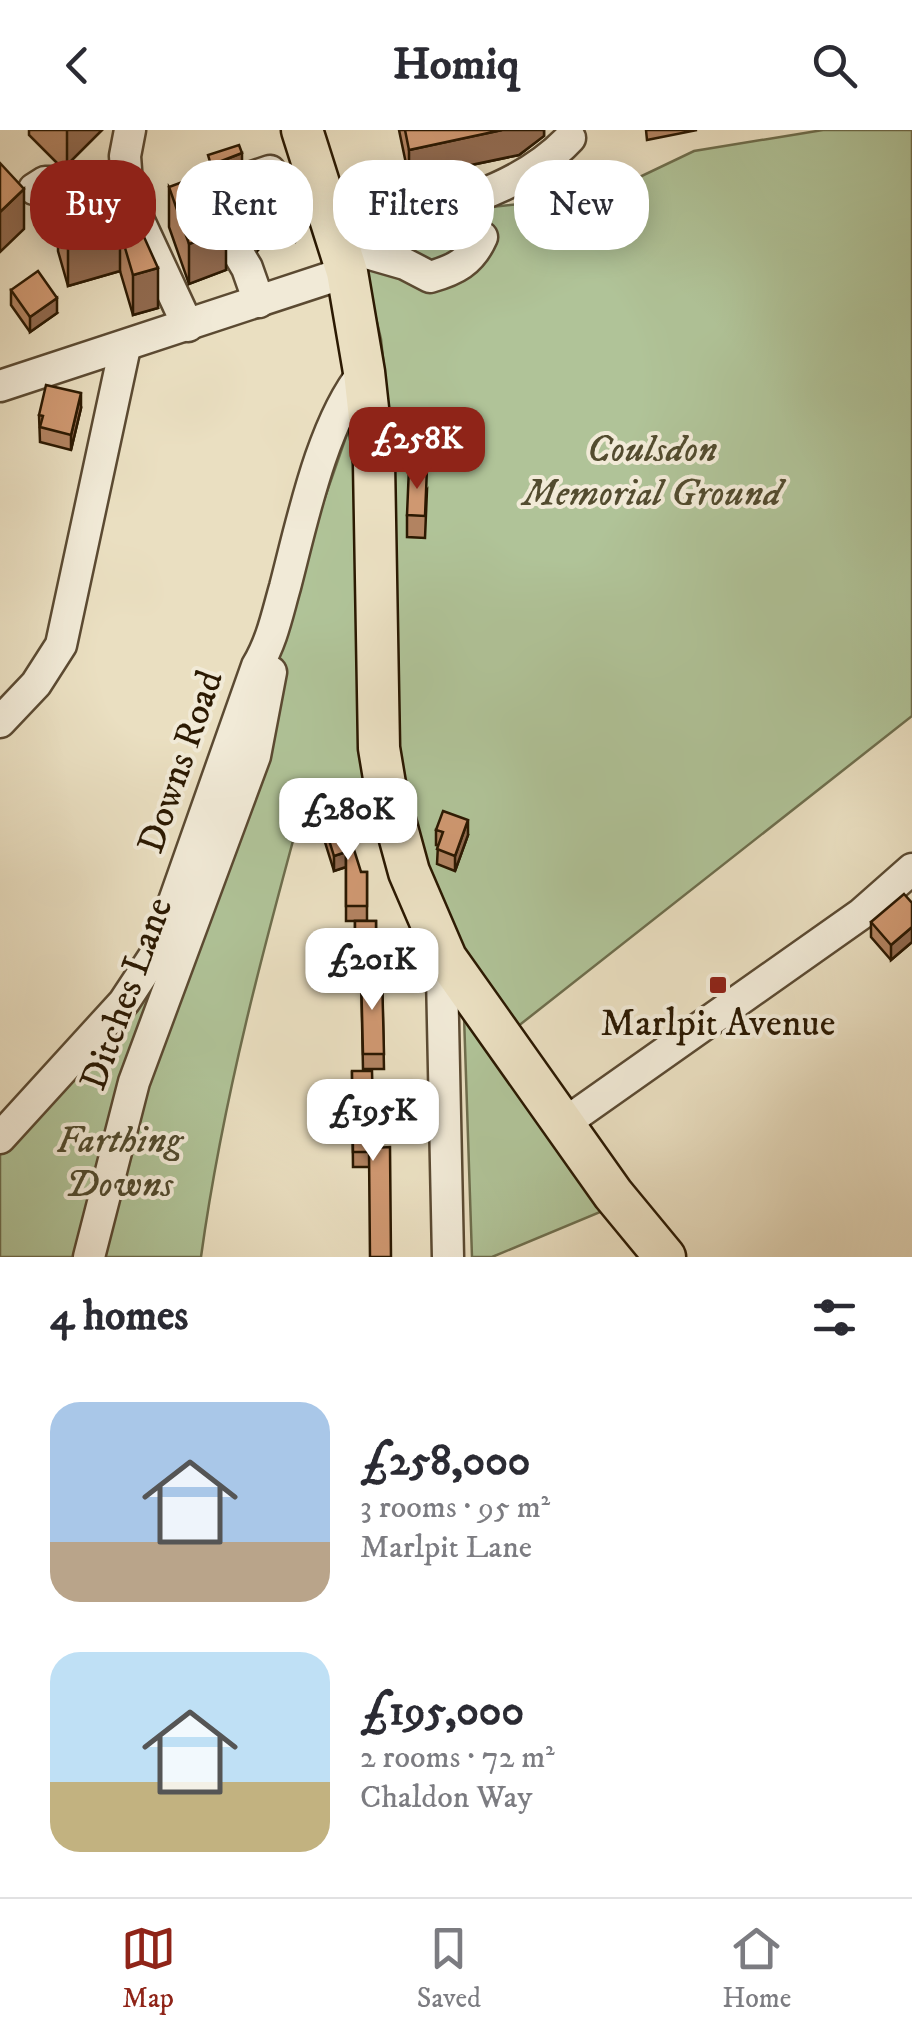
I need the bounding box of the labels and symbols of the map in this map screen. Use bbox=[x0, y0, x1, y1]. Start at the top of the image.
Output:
pin: £258K bbox=[347, 407, 487, 492]
park label: Coulsdon Memorial Ground bbox=[520, 426, 786, 518]
street label: Downs Road bbox=[127, 664, 235, 860]
pin: £280K bbox=[278, 778, 418, 863]
street label: Ditches Lane bbox=[70, 891, 184, 1097]
pin: £201K bbox=[302, 928, 442, 1013]
marker: Marlpit Avenue bbox=[707, 974, 729, 996]
place label: Marlpit Avenue bbox=[601, 1000, 835, 1048]
pin: £195K bbox=[303, 1079, 443, 1164]
park label: Farthing Downs bbox=[56, 1117, 184, 1209]

